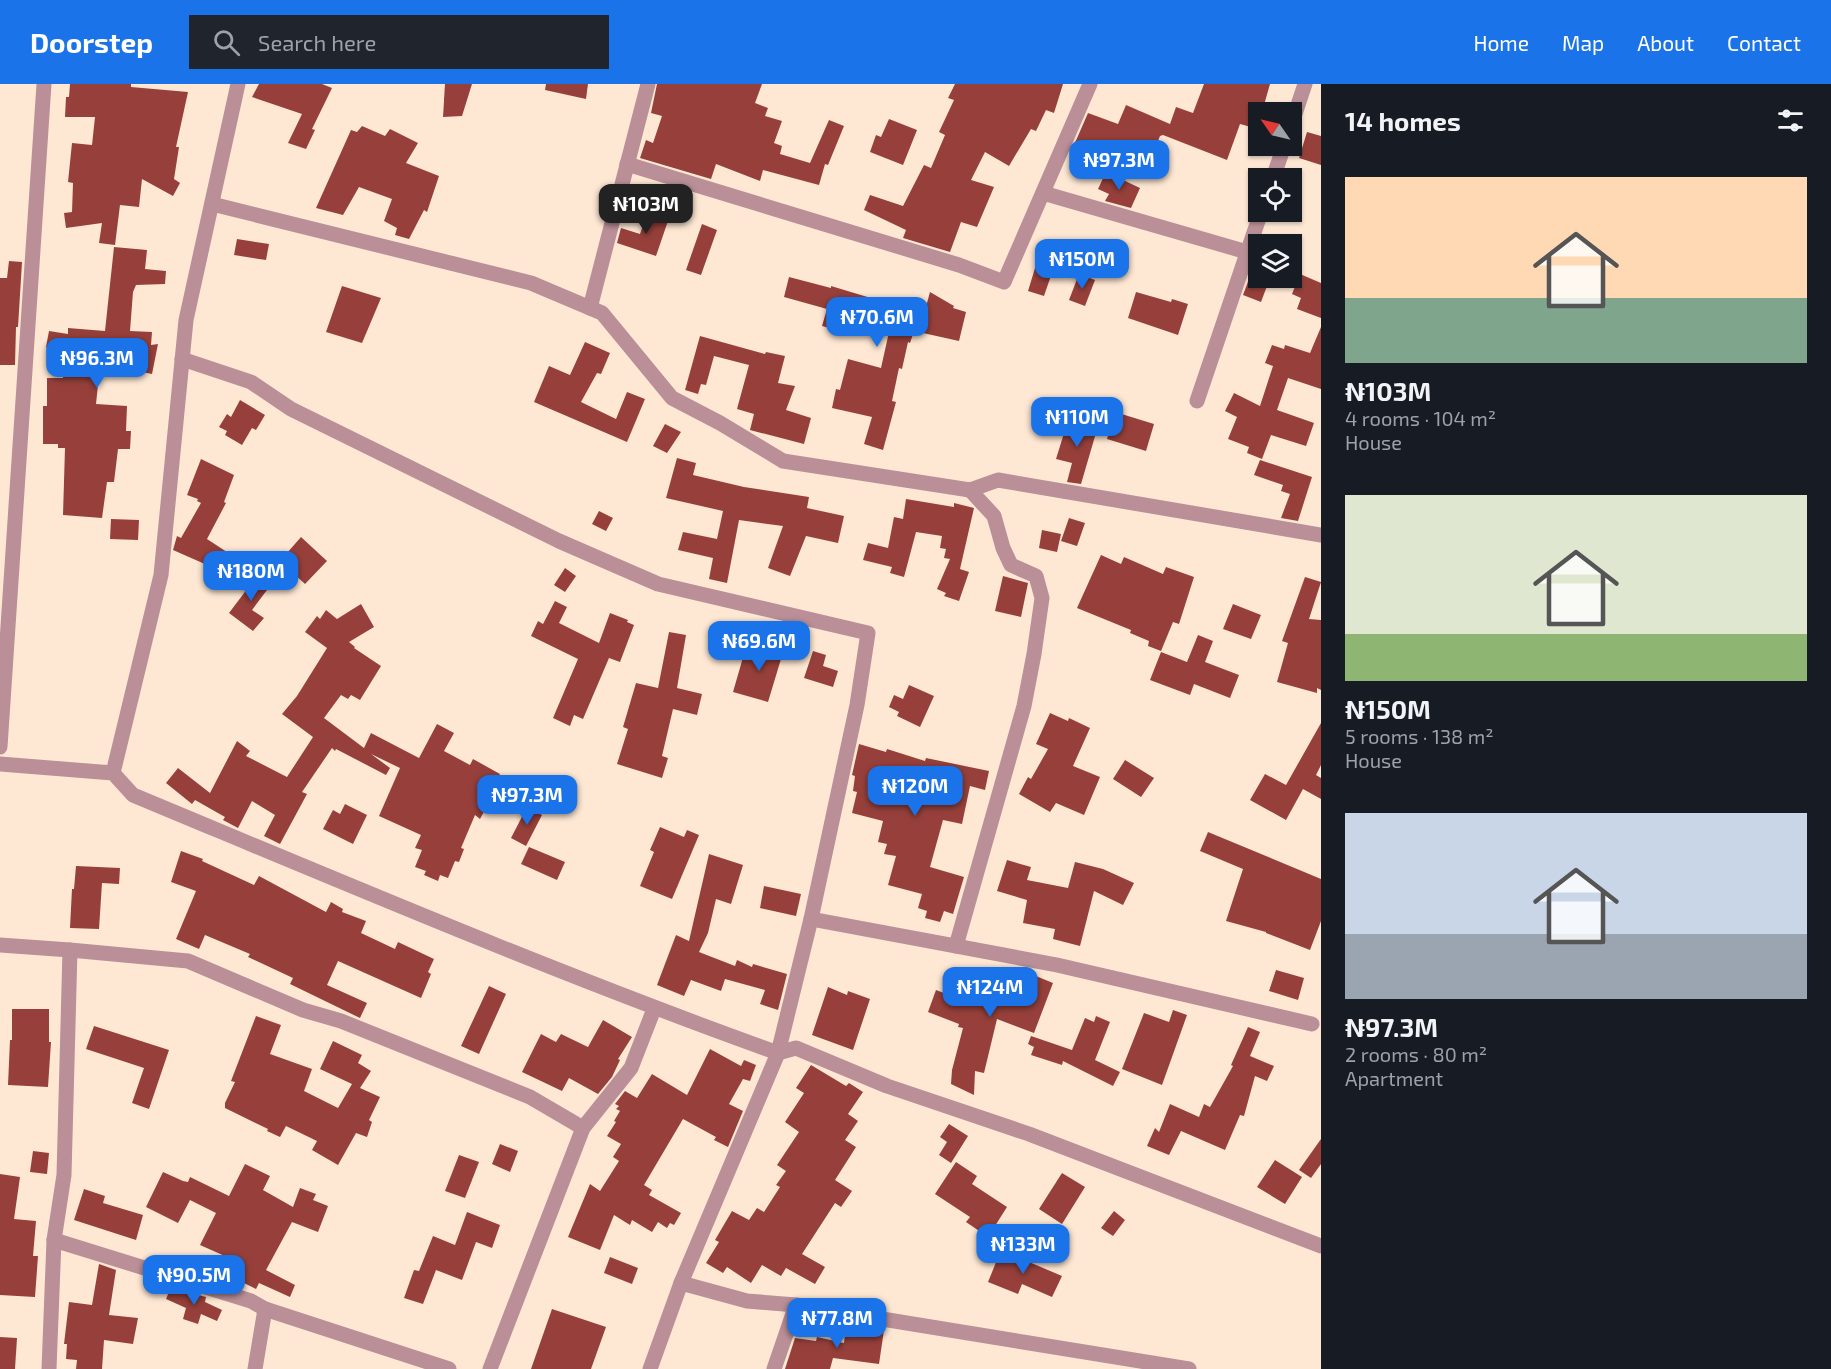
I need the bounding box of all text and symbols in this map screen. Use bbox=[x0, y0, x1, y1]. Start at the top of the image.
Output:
search box bbox=[189, 15, 609, 69]
text: Doorstep bbox=[30, 25, 153, 59]
icon: search bbox=[210, 26, 243, 59]
text: Search here bbox=[258, 29, 376, 55]
text: Home bbox=[1473, 30, 1529, 55]
text: Map bbox=[1562, 30, 1604, 55]
text: About bbox=[1637, 30, 1694, 55]
text: Contact bbox=[1727, 30, 1801, 55]
north arrow bbox=[1248, 102, 1302, 156]
map controls bbox=[1248, 102, 1302, 288]
icon: filters bbox=[1774, 104, 1807, 137]
text: 14 homes bbox=[1345, 105, 1461, 136]
pin: ₦97.3M bbox=[1070, 140, 1168, 191]
text: ₦97.3M bbox=[1083, 147, 1155, 171]
button: locate bbox=[1248, 168, 1302, 222]
pin: ₦103M bbox=[604, 184, 688, 235]
text: ₦103M bbox=[613, 191, 679, 215]
icon: home bbox=[1522, 216, 1630, 324]
button: layers bbox=[1248, 234, 1302, 288]
pin: ₦150M bbox=[1040, 239, 1124, 290]
text: ₦150M bbox=[1049, 246, 1115, 270]
pin: ₦70.6M bbox=[828, 297, 926, 348]
text: ₦70.6M bbox=[840, 304, 914, 328]
pin: ₦96.3M bbox=[48, 338, 146, 389]
text: ₦96.3M bbox=[60, 345, 134, 369]
text: ₦103M bbox=[1345, 375, 1431, 406]
pin: ₦110M bbox=[1035, 397, 1119, 448]
text: ₦110M bbox=[1045, 404, 1109, 428]
text: 4 rooms · 104 m² bbox=[1345, 406, 1496, 430]
text: House bbox=[1345, 430, 1402, 454]
icon: home bbox=[1522, 534, 1630, 642]
pin: ₦180M bbox=[209, 551, 293, 602]
text: ₦180M bbox=[217, 558, 285, 582]
pin: ₦69.6M bbox=[710, 621, 808, 672]
text: ₦69.6M bbox=[722, 628, 796, 652]
text: ₦150M bbox=[1345, 693, 1431, 724]
text: 5 rooms · 138 m² bbox=[1345, 724, 1493, 748]
text: House bbox=[1345, 748, 1402, 772]
pin: ₦120M bbox=[873, 766, 957, 817]
text: ₦120M bbox=[882, 773, 948, 797]
pin: ₦97.3M bbox=[478, 775, 576, 826]
text: ₦97.3M bbox=[491, 782, 563, 806]
icon: home bbox=[1522, 852, 1630, 960]
pin: ₦124M bbox=[948, 967, 1032, 1018]
text: ₦124M bbox=[957, 974, 1023, 998]
text: ₦97.3M bbox=[1345, 1011, 1438, 1042]
text: 2 rooms · 80 m² bbox=[1345, 1042, 1487, 1066]
text: Apartment bbox=[1345, 1066, 1443, 1090]
pin: ₦133M bbox=[981, 1224, 1065, 1275]
text: ₦133M bbox=[990, 1231, 1056, 1255]
pin: ₦90.5M bbox=[145, 1255, 243, 1306]
text: ₦90.5M bbox=[157, 1262, 231, 1286]
pin: ₦77.8M bbox=[788, 1298, 886, 1349]
text: ₦77.8M bbox=[801, 1305, 873, 1329]

